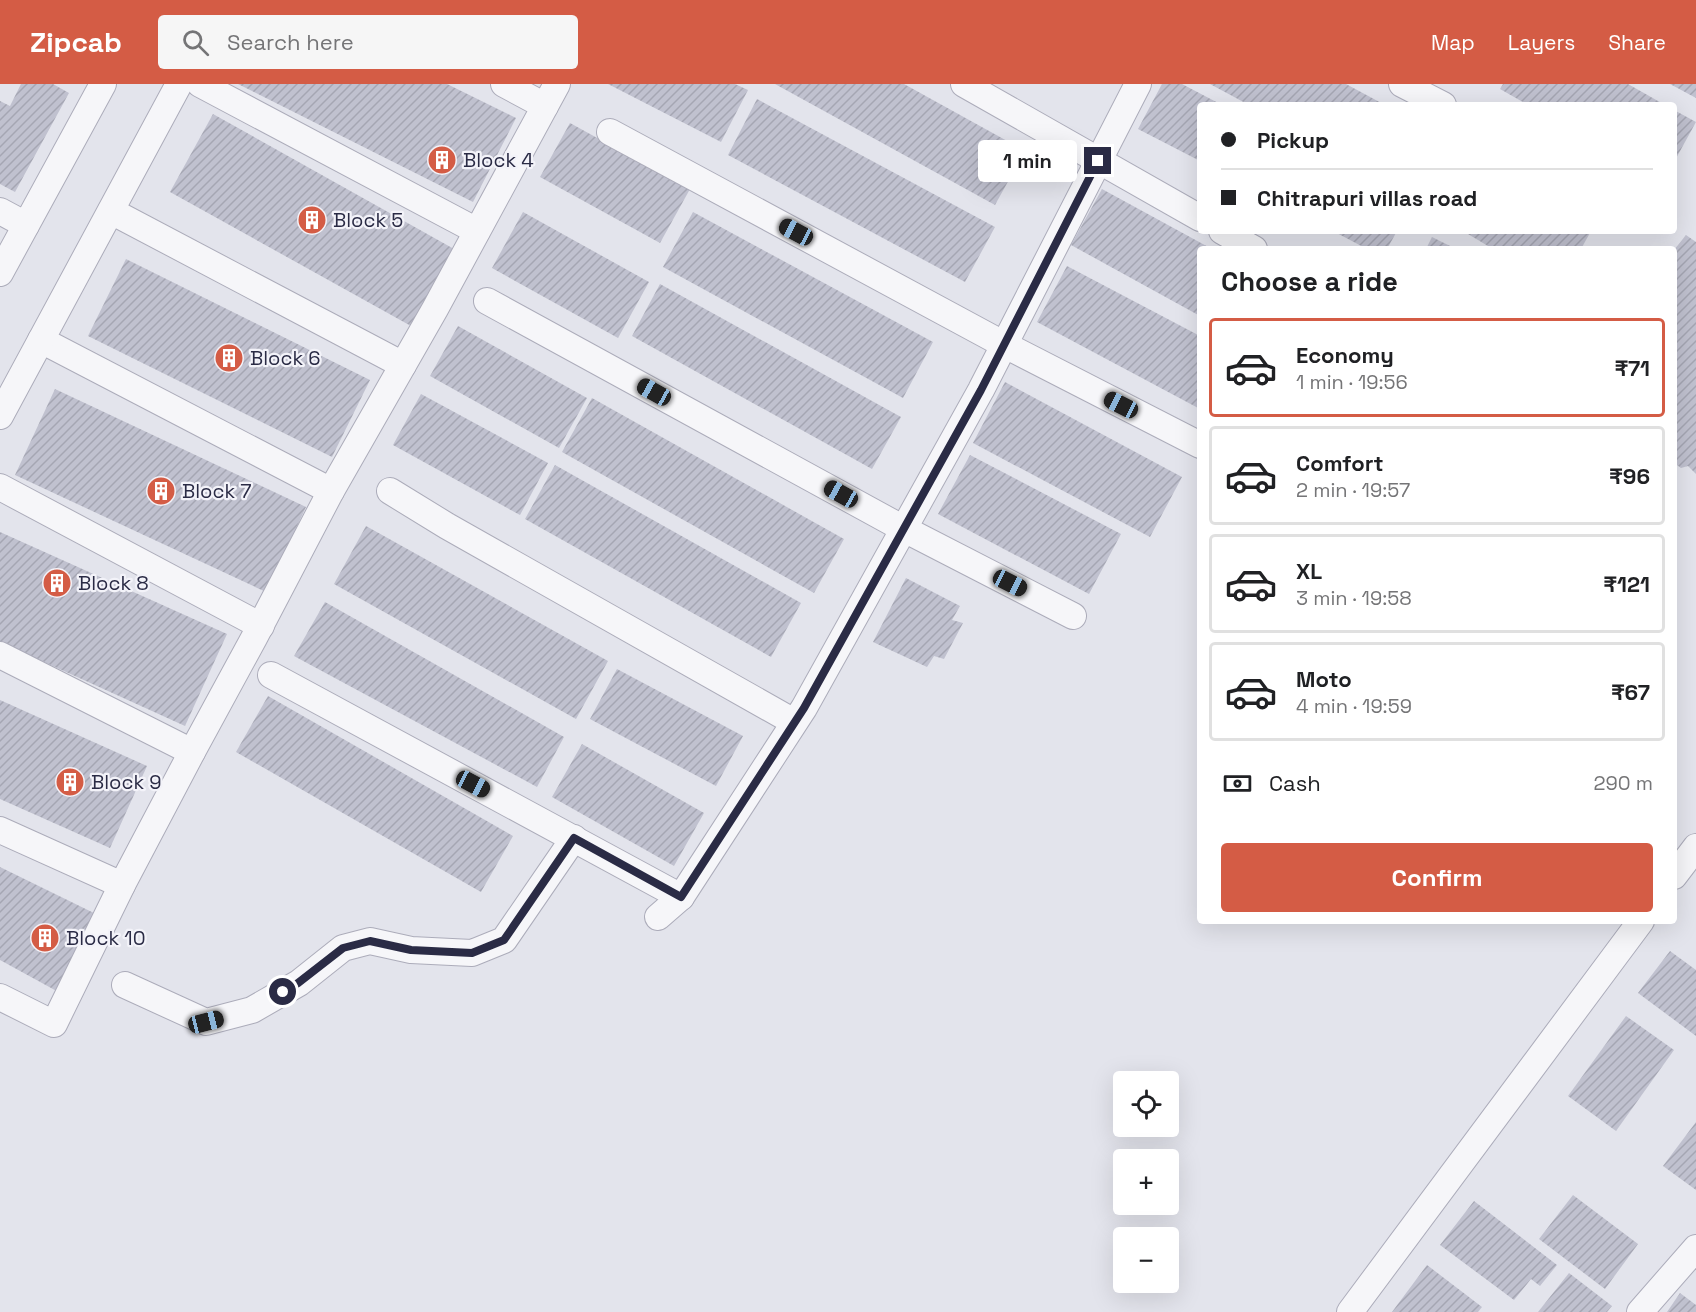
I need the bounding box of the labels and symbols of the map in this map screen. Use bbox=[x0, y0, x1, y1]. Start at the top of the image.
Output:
callout: 1 min bbox=[978, 140, 1077, 182]
building icon: Block 4 bbox=[426, 144, 458, 176]
place label: Block 4 bbox=[463, 147, 534, 173]
route end bbox=[1084, 147, 1111, 174]
building icon: Block 5 bbox=[296, 204, 328, 236]
place label: Block 5 bbox=[333, 207, 403, 233]
car bbox=[776, 216, 816, 248]
building icon: Block 6 bbox=[213, 342, 245, 374]
place label: Block 6 bbox=[250, 345, 321, 371]
car bbox=[634, 375, 674, 409]
car bbox=[1101, 389, 1141, 421]
building icon: Block 7 bbox=[145, 475, 177, 507]
car bbox=[821, 477, 861, 511]
place label: Block 7 bbox=[182, 478, 252, 504]
building icon: Block 8 bbox=[41, 567, 73, 599]
car bbox=[990, 567, 1030, 599]
place label: Block 8 bbox=[78, 570, 149, 596]
building icon: Block 9 bbox=[54, 766, 86, 798]
car bbox=[453, 768, 493, 800]
place label: Block 9 bbox=[91, 769, 162, 795]
building icon: Block 10 bbox=[29, 922, 61, 954]
place label: Block 10 bbox=[66, 925, 146, 951]
route start bbox=[269, 978, 296, 1005]
car bbox=[186, 1009, 226, 1035]

